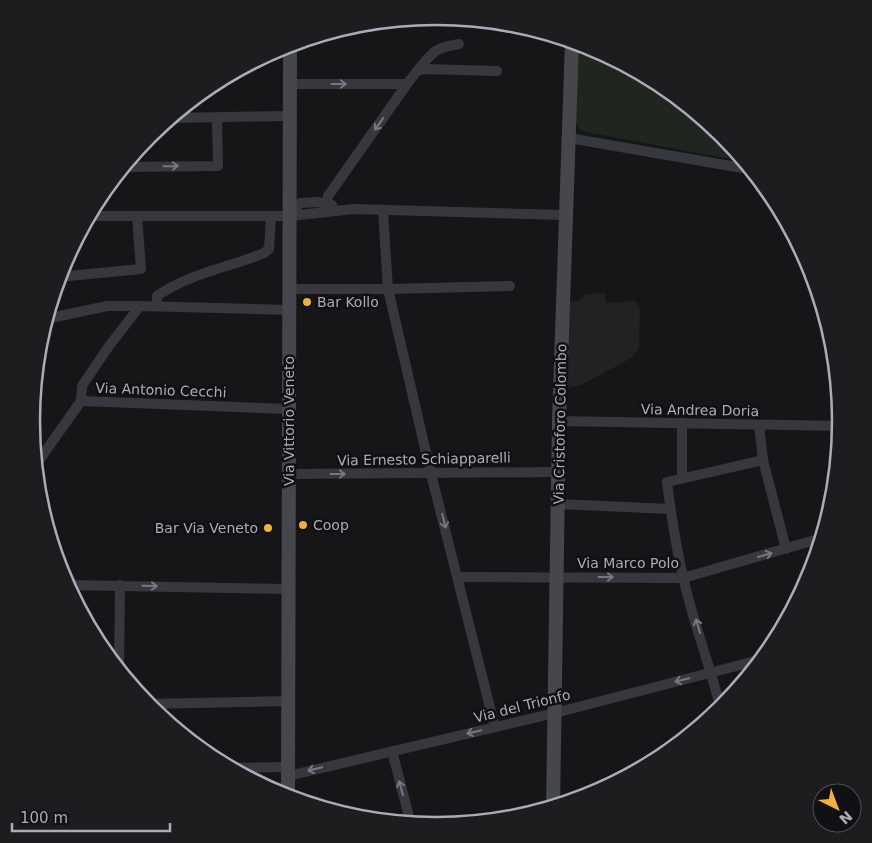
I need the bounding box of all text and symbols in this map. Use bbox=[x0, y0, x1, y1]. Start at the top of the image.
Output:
one-way arrow bbox=[330, 79, 347, 89]
one-way arrow bbox=[374, 117, 384, 131]
one-way arrow bbox=[163, 162, 179, 171]
place label: Bar Kollo bbox=[317, 294, 379, 310]
marker: Bar Kollo bbox=[301, 296, 313, 308]
street label: Via Cristoforo Colombo bbox=[551, 343, 569, 505]
street label: Via Vittorio Veneto bbox=[281, 356, 297, 486]
street label: Via Antonio Cecchi bbox=[95, 380, 227, 400]
street label: Via Andrea Doria bbox=[641, 401, 759, 419]
street label: Via Ernesto Schiapparelli bbox=[337, 449, 511, 469]
one-way arrow bbox=[329, 469, 345, 479]
one-way arrow bbox=[439, 512, 449, 528]
place label: Coop bbox=[313, 517, 349, 533]
marker: Coop bbox=[297, 519, 309, 531]
place label: Bar Via Veneto bbox=[155, 520, 258, 536]
marker: Bar Via Veneto bbox=[262, 522, 274, 534]
one-way arrow bbox=[757, 550, 773, 559]
street label: Via Marco Polo bbox=[577, 555, 679, 571]
one-way arrow bbox=[598, 572, 614, 582]
one-way arrow bbox=[141, 581, 157, 591]
one-way arrow bbox=[692, 618, 702, 634]
one-way arrow bbox=[674, 676, 690, 685]
street label: Via del Trionfo bbox=[472, 686, 572, 726]
one-way arrow bbox=[466, 728, 482, 737]
one-way arrow bbox=[308, 765, 324, 774]
one-way arrow bbox=[396, 780, 405, 796]
north arrow bbox=[812, 783, 862, 833]
scale bar bbox=[12, 800, 170, 832]
text: N bbox=[836, 808, 855, 828]
text: 100 m bbox=[20, 809, 68, 827]

